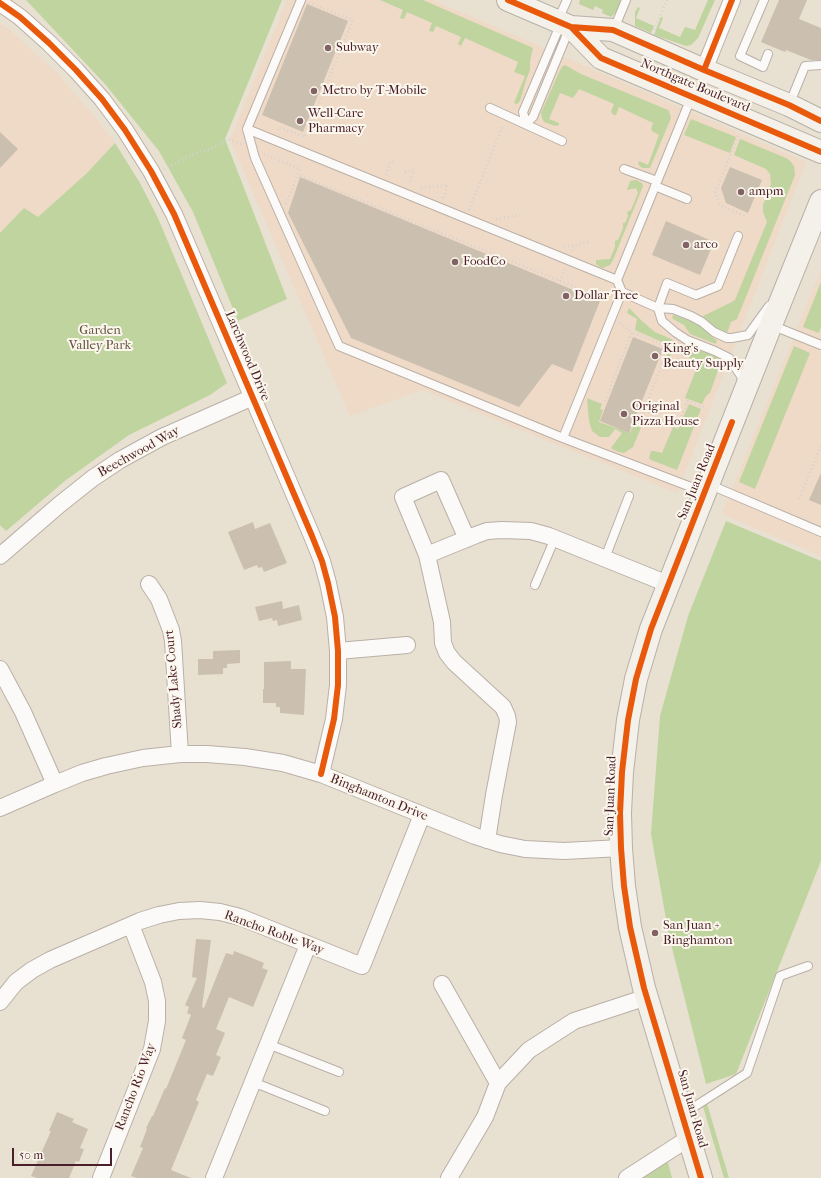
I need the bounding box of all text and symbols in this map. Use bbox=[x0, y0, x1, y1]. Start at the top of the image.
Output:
place label: Subway bbox=[336, 40, 379, 56]
marker: Subway bbox=[323, 43, 333, 53]
street label: Northgate Boulevard bbox=[638, 56, 752, 116]
place label: Metro by T-Mobile bbox=[322, 83, 427, 99]
marker: Metro by T-Mobile bbox=[309, 86, 319, 96]
place label: Well-Care Pharmacy bbox=[308, 106, 364, 137]
marker: Well-Care Pharmacy bbox=[295, 116, 305, 126]
place label: ampm bbox=[749, 184, 784, 200]
marker: ampm bbox=[736, 187, 746, 197]
place label: arco bbox=[694, 237, 718, 253]
marker: arco bbox=[681, 240, 691, 250]
place label: FoodCo bbox=[463, 254, 506, 270]
marker: FoodCo bbox=[450, 257, 460, 267]
place label: Dollar Tree bbox=[574, 288, 638, 304]
marker: Dollar Tree bbox=[561, 291, 571, 301]
street label: Larchwood Drive bbox=[221, 309, 273, 403]
park label: Garden Valley Park bbox=[69, 323, 131, 354]
place label: King's Beauty Supply bbox=[663, 341, 744, 372]
marker: King's Beauty Supply bbox=[650, 351, 660, 361]
place label: Original Pizza House bbox=[632, 399, 699, 430]
marker: Original Pizza House bbox=[619, 409, 629, 419]
street label: Beechwood Way bbox=[95, 423, 183, 481]
street label: San Juan Road bbox=[675, 442, 719, 522]
street label: Shady Lake Court bbox=[162, 629, 186, 729]
street label: San Juan Road bbox=[602, 756, 620, 836]
street label: Binghamton Drive bbox=[328, 771, 430, 825]
street label: Rancho Roble Way bbox=[222, 908, 326, 958]
place label: San Juan + Binghamton bbox=[663, 918, 733, 949]
marker: San Juan + Binghamton bbox=[650, 928, 660, 938]
street label: Rancho Rio Way bbox=[112, 1041, 160, 1133]
street label: San Juan Road bbox=[673, 1068, 711, 1150]
scale bar bbox=[14, 1140, 114, 1166]
text: 50 m bbox=[19, 1148, 43, 1162]

